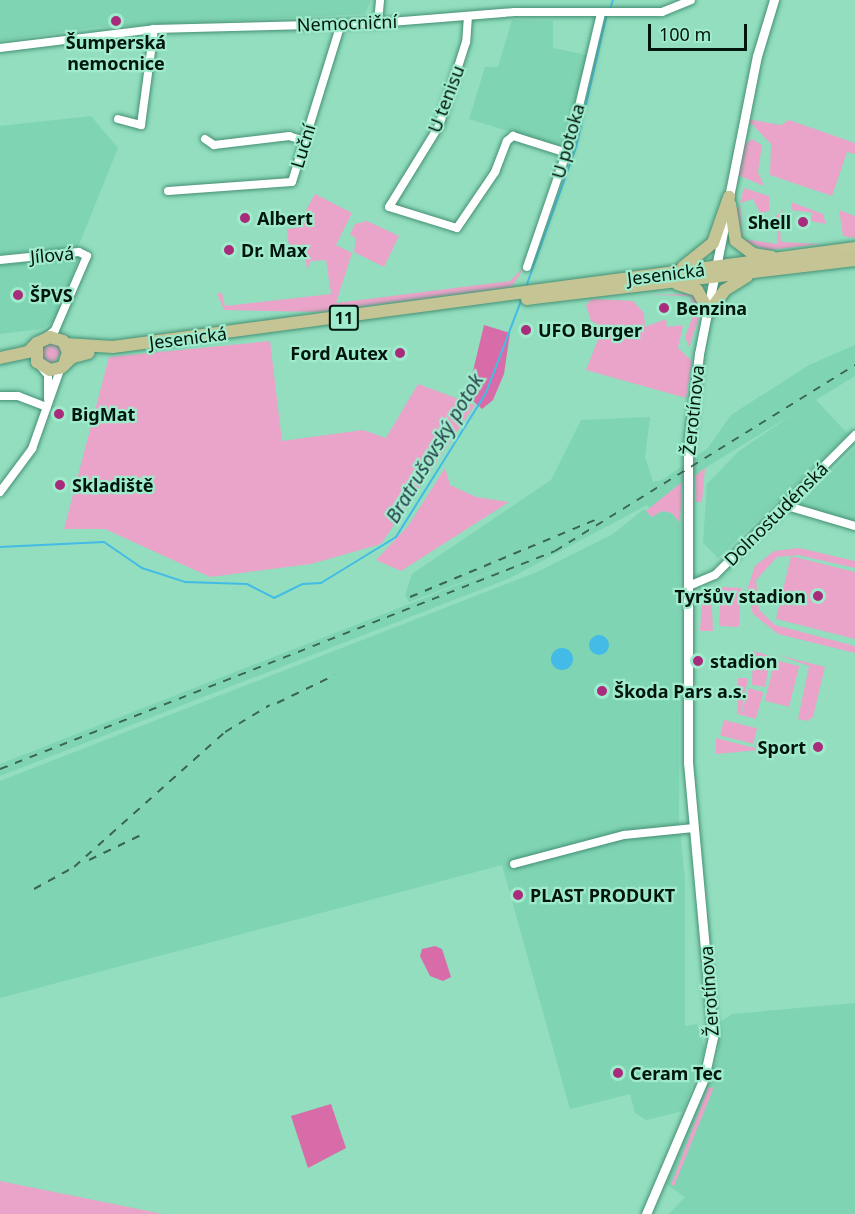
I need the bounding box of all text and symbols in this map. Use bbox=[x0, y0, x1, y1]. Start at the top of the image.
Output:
street label: Nemocniční bbox=[296, 10, 398, 36]
marker: Šumperská nemocnice bbox=[107, 12, 125, 30]
scale bar bbox=[651, 12, 750, 50]
text: 100 m bbox=[659, 22, 711, 46]
place label: Šumperská nemocnice bbox=[66, 32, 166, 74]
street label: U tenisu bbox=[423, 62, 469, 136]
street label: U potoka bbox=[547, 101, 589, 181]
street label: Luční bbox=[286, 121, 320, 171]
place label: Albert bbox=[257, 207, 313, 229]
marker: Albert bbox=[238, 211, 252, 225]
place label: Shell bbox=[748, 211, 791, 233]
marker: Shell bbox=[796, 215, 810, 229]
place label: Dr. Max bbox=[241, 239, 307, 261]
street label: Jílová bbox=[29, 242, 75, 268]
marker: Dr. Max bbox=[222, 243, 236, 257]
street label: Jesenická bbox=[626, 259, 706, 289]
place label: ŠPVS bbox=[30, 284, 73, 306]
marker: ŠPVS bbox=[11, 288, 25, 302]
place label: Benzina bbox=[676, 297, 747, 319]
marker: Benzina bbox=[657, 301, 671, 315]
road number: 11 bbox=[328, 305, 360, 331]
place label: UFO Burger bbox=[538, 319, 642, 341]
street label: Jesenická bbox=[148, 323, 228, 353]
marker: UFO Burger bbox=[519, 323, 533, 337]
place label: Ford Autex bbox=[290, 342, 388, 364]
marker: Ford Autex bbox=[393, 346, 407, 360]
street label: Žerotínova bbox=[678, 364, 708, 456]
water label: Bratrušovský potok bbox=[380, 369, 488, 527]
place label: BigMat bbox=[71, 403, 135, 425]
marker: BigMat bbox=[52, 407, 66, 421]
street label: Dolnostudénská bbox=[720, 458, 832, 570]
place label: Skladiště bbox=[72, 474, 154, 496]
marker: Skladiště bbox=[53, 478, 67, 492]
place label: Tyršův stadion bbox=[675, 585, 806, 607]
marker: Tyršův stadion bbox=[811, 589, 825, 603]
place label: stadion bbox=[710, 650, 777, 672]
marker: stadion bbox=[691, 654, 705, 668]
place label: Škoda Pars a.s. bbox=[614, 680, 747, 702]
marker: Škoda Pars a.s. bbox=[595, 684, 609, 698]
place label: Sport bbox=[758, 736, 806, 758]
marker: Sport bbox=[811, 740, 825, 754]
place label: PLAST PRODUKT bbox=[530, 884, 675, 906]
marker: PLAST PRODUKT bbox=[511, 888, 525, 902]
street label: Žerotínova bbox=[695, 945, 723, 1037]
place label: Ceram Tec bbox=[630, 1062, 722, 1084]
marker: Ceram Tec bbox=[611, 1066, 625, 1080]

